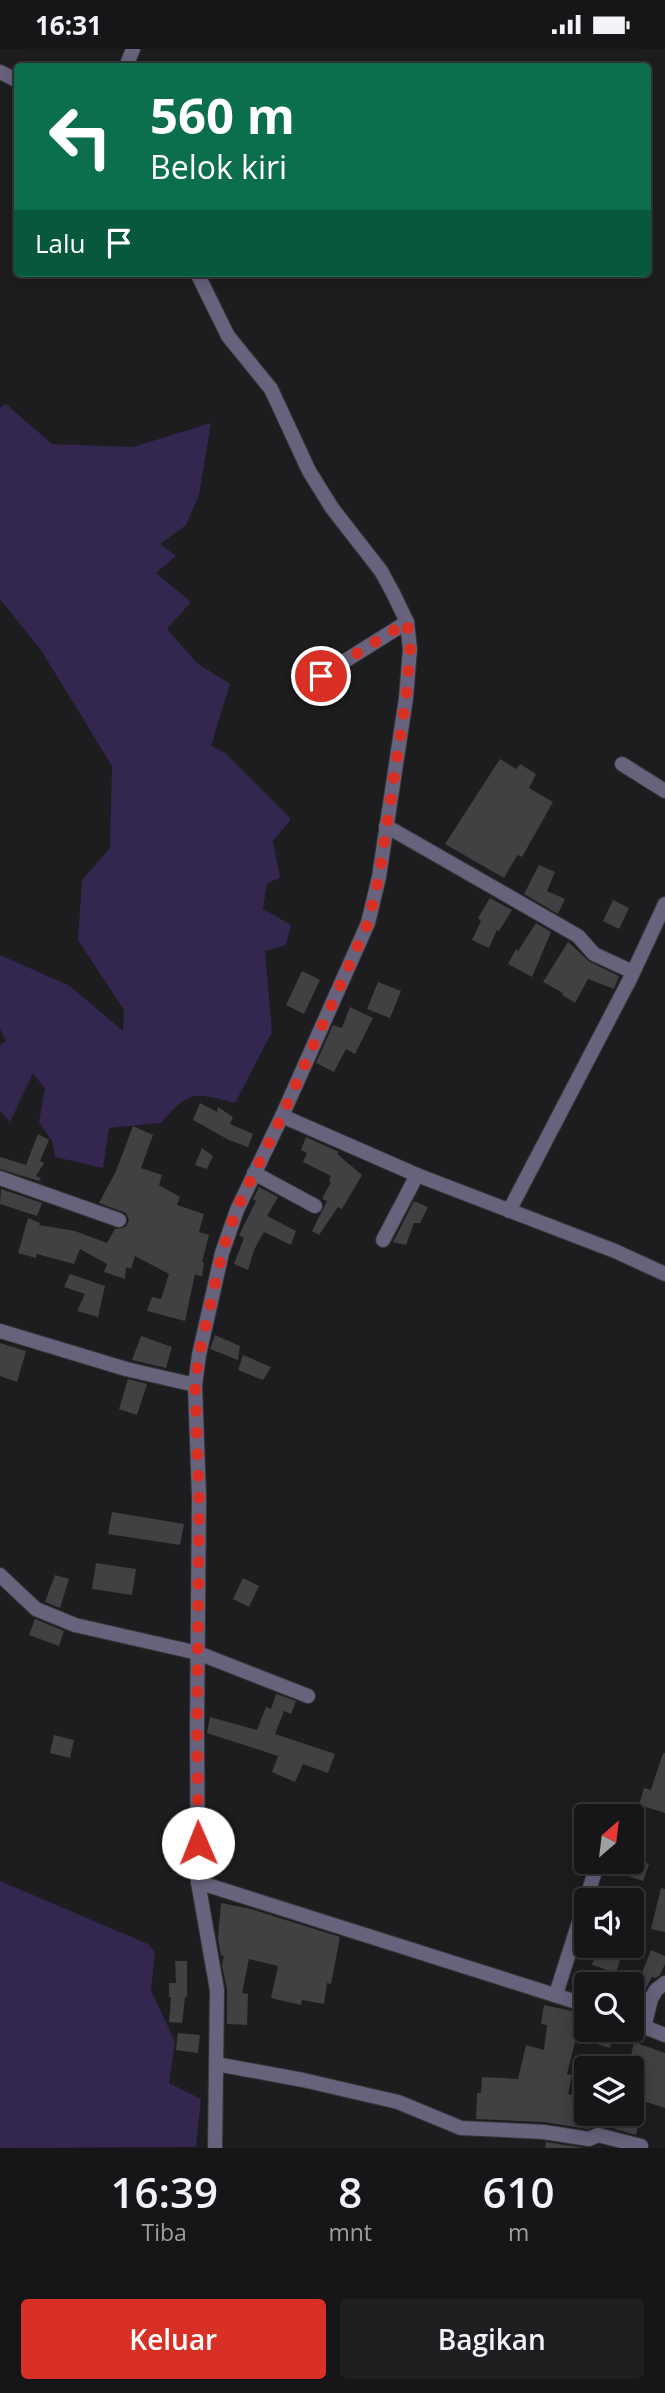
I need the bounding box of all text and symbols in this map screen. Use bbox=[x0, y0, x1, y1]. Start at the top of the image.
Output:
text: 16:31 bbox=[35, 7, 102, 43]
text: 560 m bbox=[150, 82, 295, 148]
icon: left bbox=[35, 91, 126, 182]
text: Belok kiri bbox=[150, 145, 287, 188]
icon: arrive bbox=[100, 224, 138, 262]
text: Lalu bbox=[35, 225, 86, 261]
pin bbox=[291, 646, 351, 706]
icon: arrive bbox=[302, 657, 340, 695]
north arrow bbox=[574, 1804, 644, 1874]
map controls bbox=[574, 1804, 644, 2126]
position arrow bbox=[161, 1806, 235, 1880]
button: sound bbox=[574, 1888, 644, 1958]
button: search bbox=[574, 1972, 644, 2042]
button: layers bbox=[574, 2056, 644, 2126]
text: 16:39 bbox=[110, 2163, 218, 2220]
text: 8 bbox=[338, 2163, 362, 2220]
text: 610 bbox=[483, 2163, 555, 2220]
text: Tiba bbox=[142, 2216, 187, 2248]
text: mnt bbox=[328, 2216, 372, 2248]
text: m bbox=[508, 2216, 529, 2248]
button: Keluar bbox=[21, 2299, 326, 2379]
button: Bagikan bbox=[340, 2299, 644, 2379]

